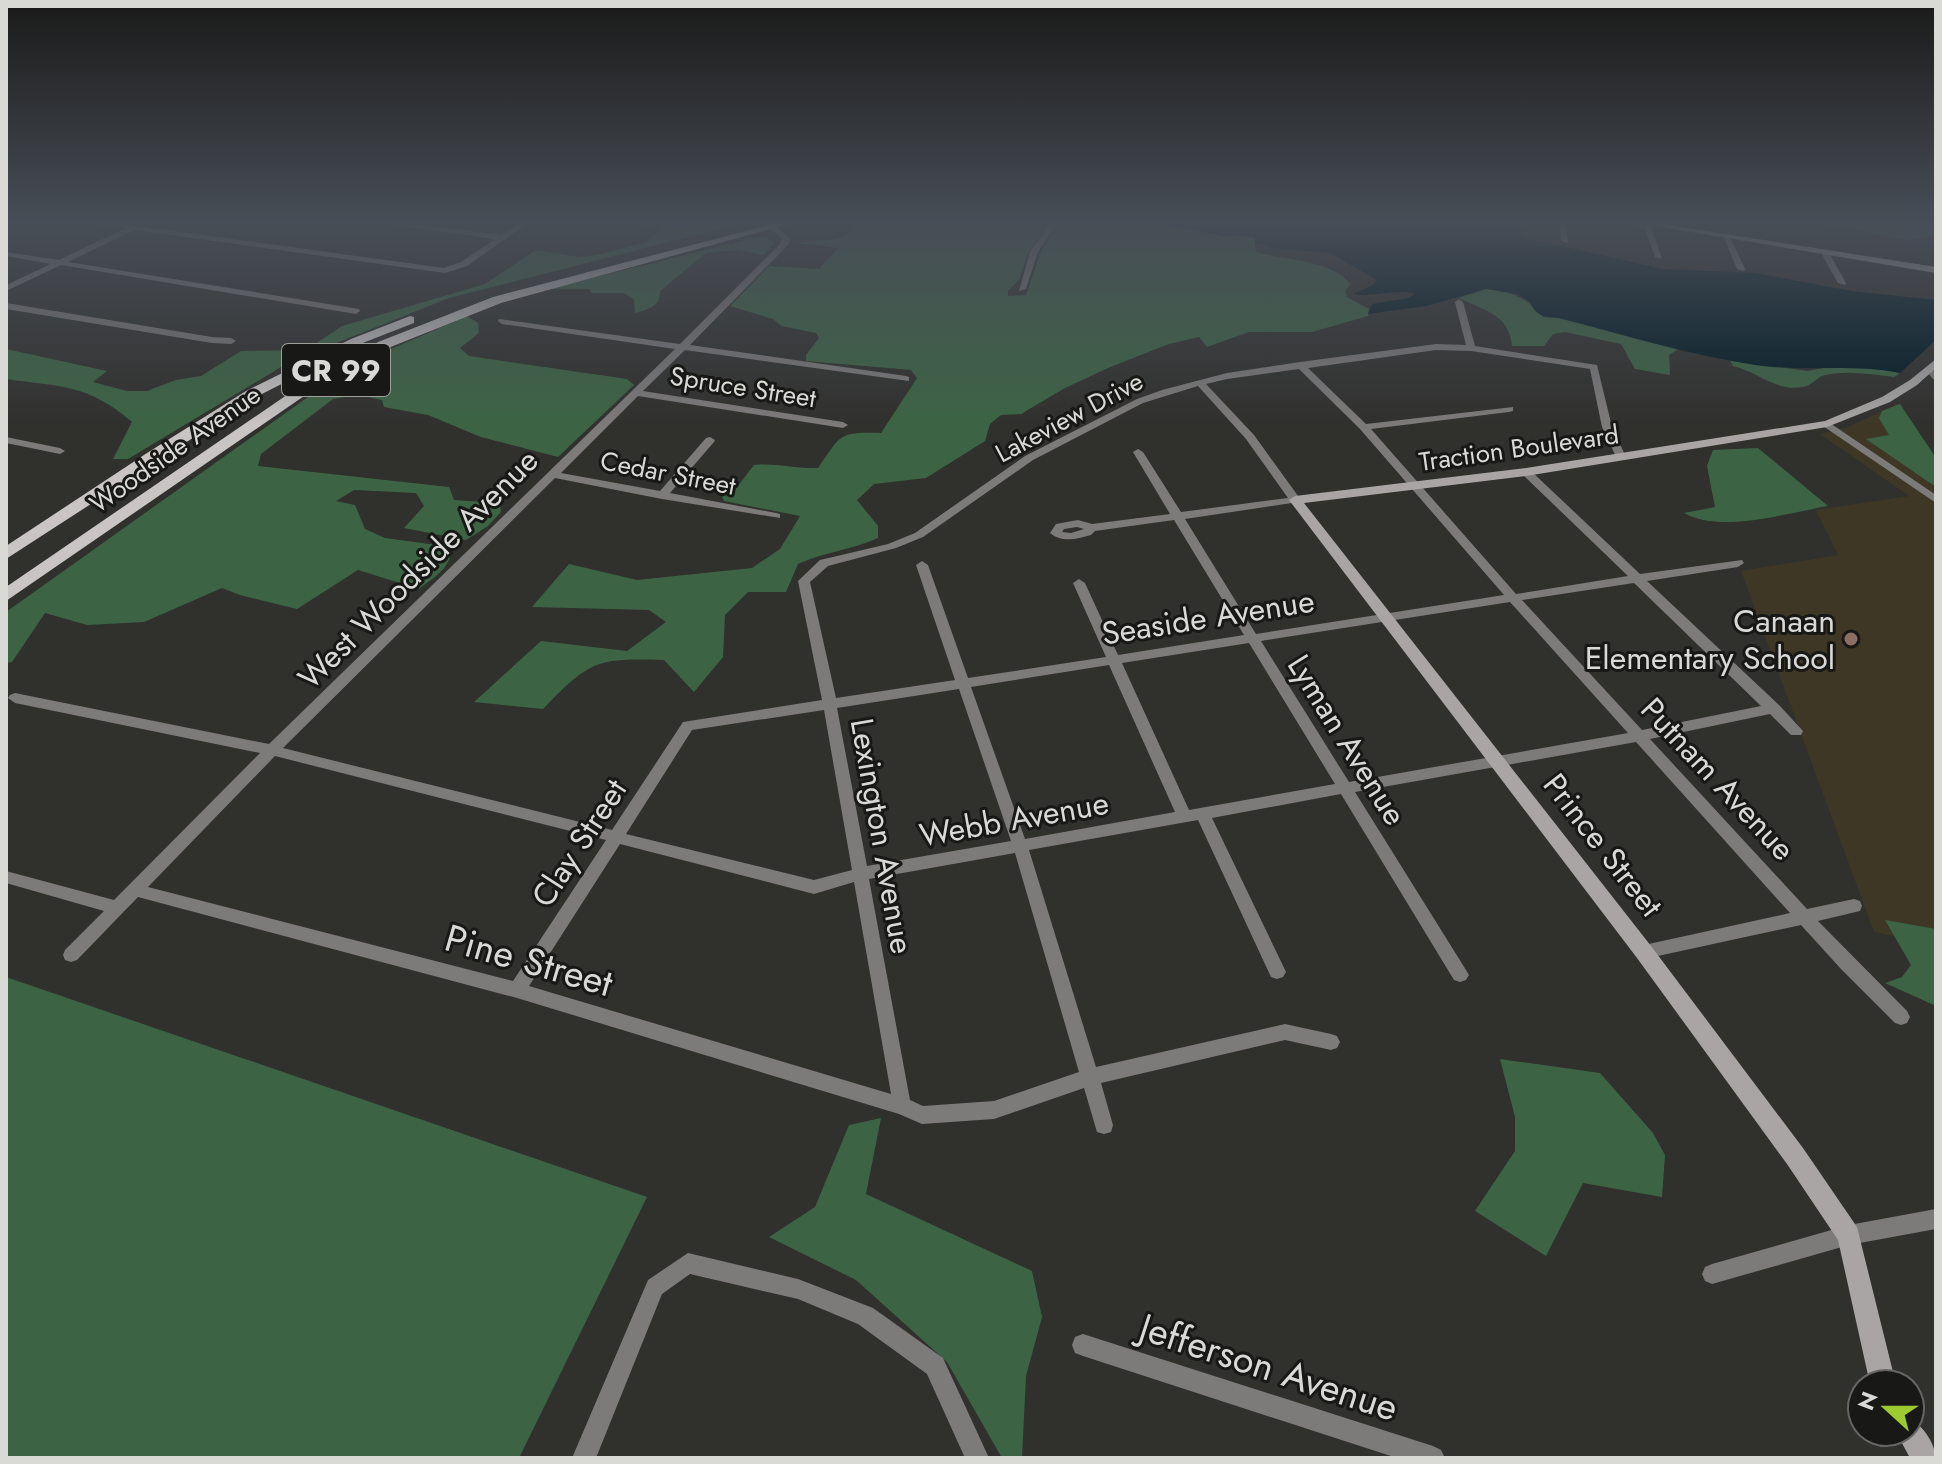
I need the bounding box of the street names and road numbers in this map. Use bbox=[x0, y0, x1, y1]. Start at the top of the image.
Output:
road number: CR 99 bbox=[282, 344, 390, 396]
street label: Spruce Street bbox=[667, 357, 819, 417]
street label: Lakeview Drive bbox=[988, 362, 1150, 472]
street label: Woodside Avenue bbox=[82, 376, 268, 522]
street label: Traction Boulevard bbox=[1417, 415, 1621, 481]
street label: West Woodside Avenue bbox=[287, 438, 549, 700]
street label: Cedar Street bbox=[597, 441, 740, 505]
street label: Seaside Avenue bbox=[1098, 577, 1318, 657]
street label: Lyman Avenue bbox=[1276, 646, 1418, 834]
street label: Putnam Avenue bbox=[1630, 687, 1806, 871]
street label: Lexington Avenue bbox=[839, 715, 925, 957]
street label: Prince Street bbox=[1532, 764, 1674, 927]
street label: Clay Street bbox=[520, 770, 638, 916]
street label: Webb Avenue bbox=[916, 780, 1112, 858]
street label: Pine Street bbox=[439, 910, 619, 1010]
street label: Jefferson Avenue bbox=[1128, 1298, 1405, 1435]

